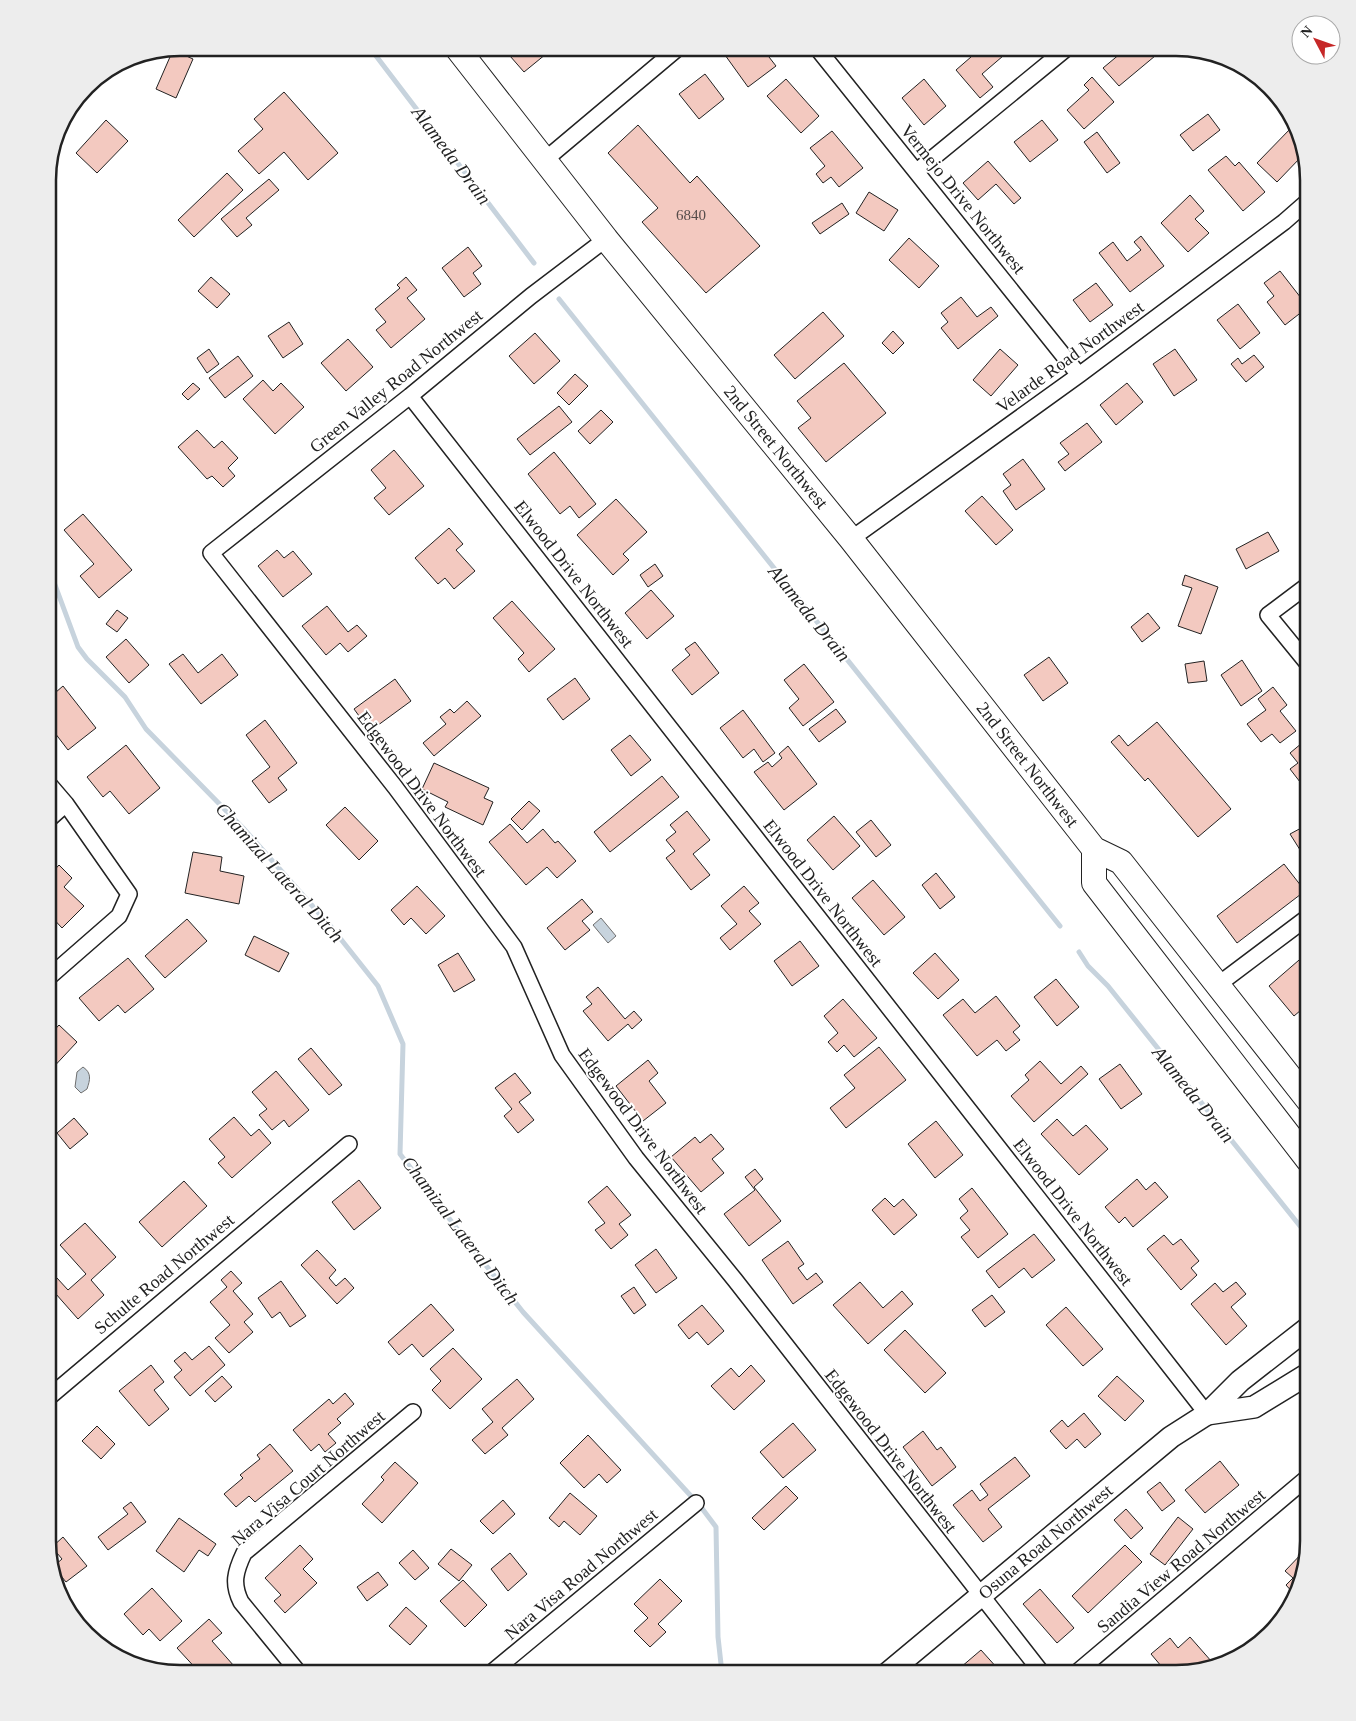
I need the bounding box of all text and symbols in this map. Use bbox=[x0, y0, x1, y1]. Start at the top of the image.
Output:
north arrow bbox=[1291, 15, 1341, 65]
text: N bbox=[1298, 23, 1316, 41]
water label: Alameda Drain bbox=[407, 100, 495, 209]
street label: Vermejo Drive Northwest bbox=[897, 120, 1029, 278]
house number: 6840 bbox=[676, 207, 706, 223]
street label: Velarde Road Northwest bbox=[993, 297, 1147, 417]
street label: Green Valley Road Northwest bbox=[306, 305, 486, 457]
street label: 2nd Street Northwest bbox=[720, 382, 832, 513]
street label: Elwood Drive Northwest bbox=[510, 497, 638, 651]
water label: Alameda Drain bbox=[763, 559, 855, 666]
street label: 2nd Street Northwest bbox=[973, 698, 1083, 831]
street label: Edgewood Drive Northwest bbox=[353, 707, 491, 881]
water label: Chamizal Lateral Ditch bbox=[211, 798, 348, 946]
street label: Elwood Drive Northwest bbox=[759, 816, 887, 970]
water label: Alameda Drain bbox=[1147, 1040, 1239, 1147]
street label: Edgewood Drive Northwest bbox=[574, 1044, 712, 1218]
street label: Elwood Drive Northwest bbox=[1009, 1135, 1137, 1289]
water label: Chamizal Lateral Ditch bbox=[398, 1152, 523, 1309]
street label: Schulte Road Northwest bbox=[90, 1210, 238, 1338]
street label: Edgewood Drive Northwest bbox=[821, 1365, 961, 1537]
street label: Nara Visa Court Northwest bbox=[227, 1406, 389, 1550]
street label: Osuna Road Northwest bbox=[974, 1480, 1116, 1603]
street label: Sandia View Road Northwest bbox=[1093, 1485, 1269, 1637]
street label: Nara Visa Road Northwest bbox=[501, 1504, 661, 1644]

